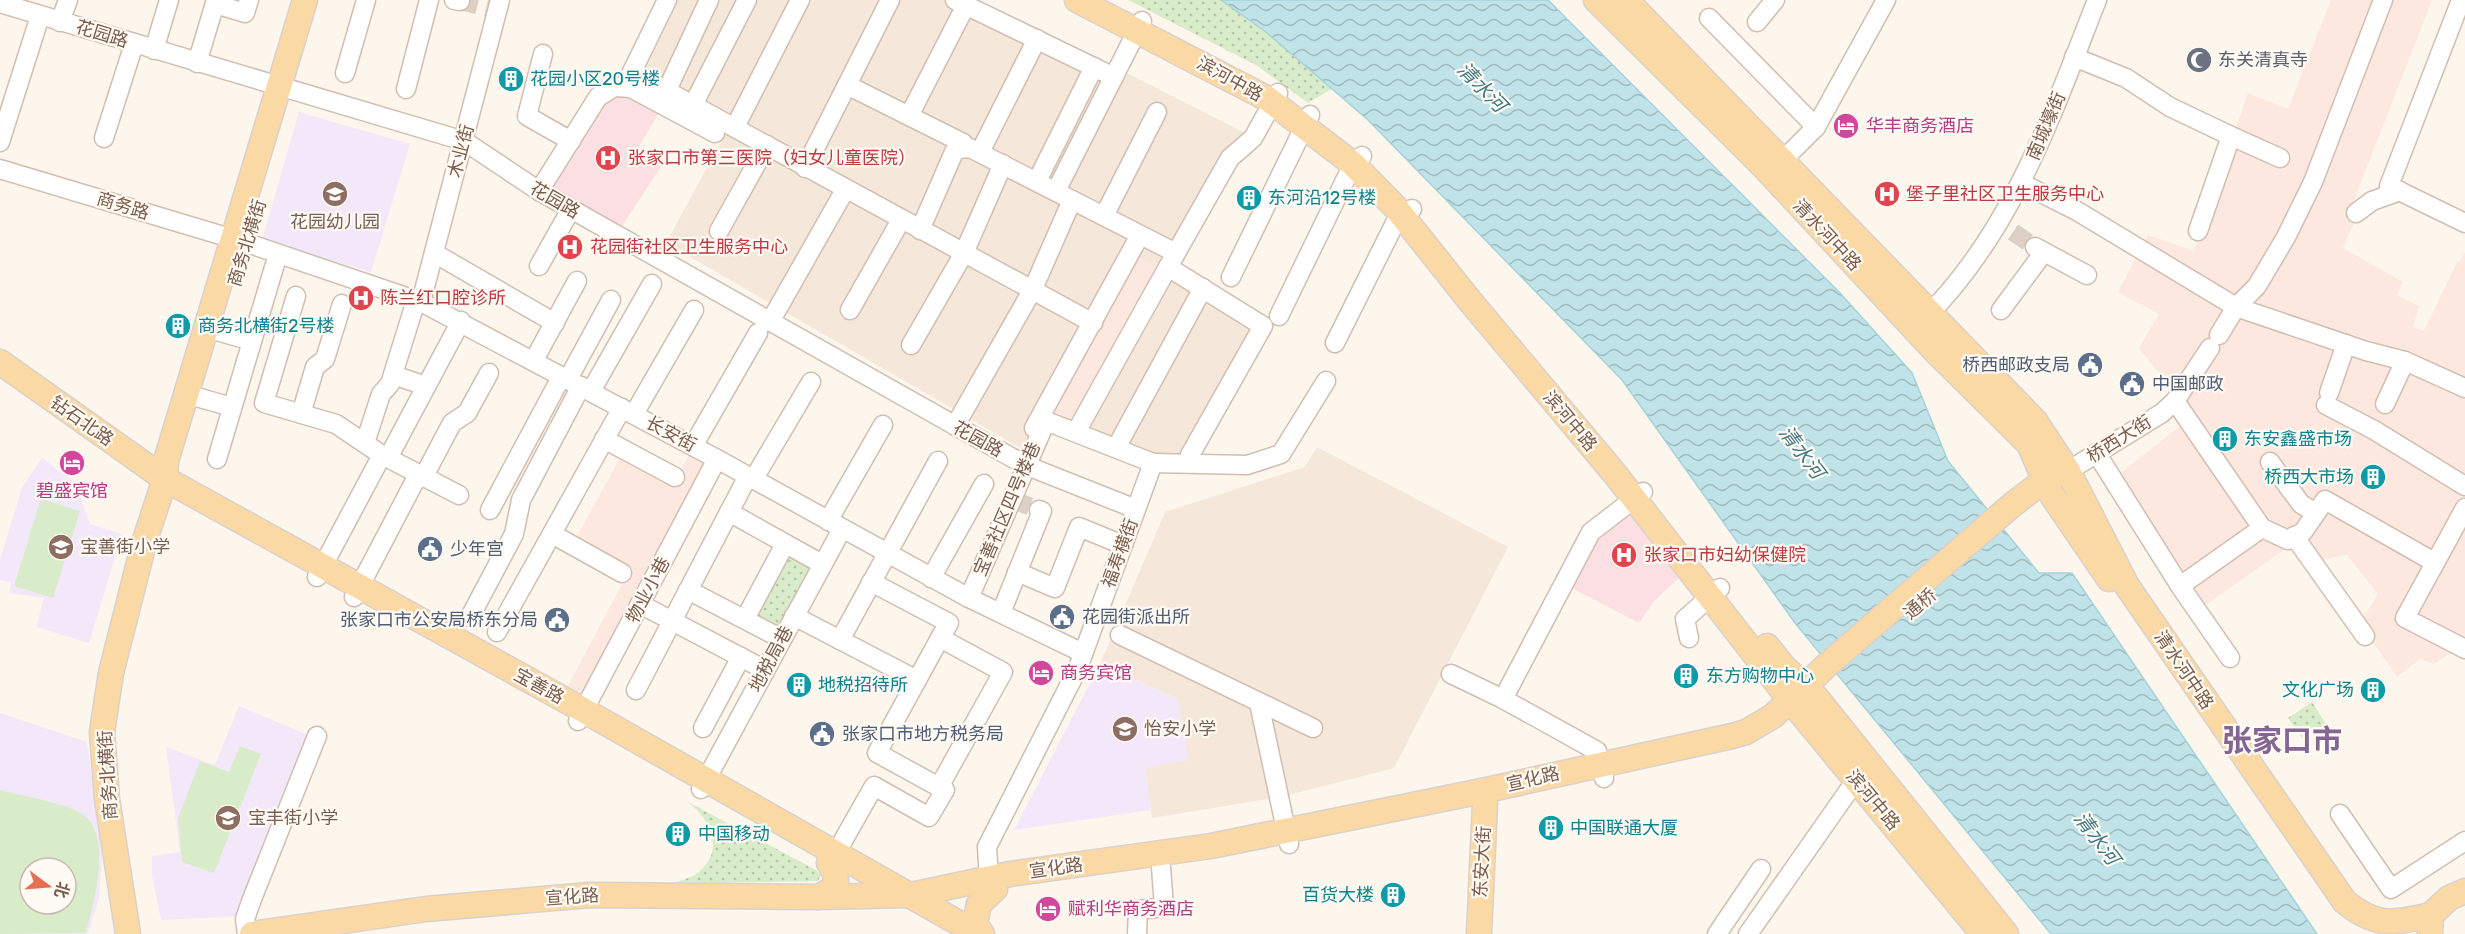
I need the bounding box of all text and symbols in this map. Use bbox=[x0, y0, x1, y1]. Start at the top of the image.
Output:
street label: 花园路 bbox=[73, 16, 131, 52]
mosque icon: 东关清真寺 bbox=[2184, 45, 2214, 75]
place label: 东关清真寺 bbox=[2218, 49, 2308, 71]
street label: 滨河中路 bbox=[1193, 52, 1267, 106]
water label: 清水河 bbox=[1453, 57, 1514, 120]
building icon: 花园小区20号楼 bbox=[496, 64, 526, 94]
place label: 花园小区20号楼 bbox=[530, 68, 660, 90]
street label: 南城壕街 bbox=[2022, 89, 2070, 163]
hotel icon: 华丰商务酒店 bbox=[1831, 111, 1861, 141]
place label: 华丰商务酒店 bbox=[1866, 115, 1974, 137]
street label: 木业街 bbox=[443, 122, 479, 180]
hospital icon: 张家口市第三医院（妇女儿童医院） bbox=[593, 143, 623, 173]
place label: 张家口市第三医院（妇女儿童医院） bbox=[628, 147, 916, 169]
street label: 花园路 bbox=[526, 177, 584, 223]
school or university icon: 花园幼儿园 bbox=[320, 179, 350, 209]
hospital icon: 堡子里社区卫生服务中心 bbox=[1872, 179, 1902, 209]
building icon: 东河沿12号楼 bbox=[1234, 183, 1264, 213]
place label: 堡子里社区卫生服务中心 bbox=[1906, 183, 2104, 205]
place label: 东河沿12号楼 bbox=[1268, 187, 1376, 209]
street label: 商务路 bbox=[94, 188, 152, 224]
street label: 清水河中路 bbox=[1788, 195, 1866, 275]
street label: 商务北横街 bbox=[223, 197, 271, 289]
place label: 花园幼儿园 bbox=[290, 211, 380, 233]
hospital icon: 花园街社区卫生服务中心 bbox=[555, 232, 585, 262]
place label: 花园街社区卫生服务中心 bbox=[590, 236, 788, 258]
hospital icon: 陈兰红口腔诊所 bbox=[346, 283, 376, 313]
place label: 陈兰红口腔诊所 bbox=[380, 287, 506, 309]
building icon: 商务北横街2号楼 bbox=[163, 311, 193, 341]
place label: 商务北横街2号楼 bbox=[198, 315, 335, 337]
public building icon: 桥西邮政支局 bbox=[2075, 350, 2105, 380]
place label: 桥西邮政支局 bbox=[1962, 354, 2070, 376]
public building icon: 中国邮政 bbox=[2117, 369, 2147, 399]
place label: 中国邮政 bbox=[2152, 373, 2224, 395]
street label: 滨河中路 bbox=[1538, 386, 1602, 456]
street label: 钻石北路 bbox=[46, 391, 118, 451]
street label: 桥西大街 bbox=[2083, 411, 2155, 467]
street label: 长安街 bbox=[642, 412, 700, 456]
street label: 花园路 bbox=[949, 416, 1007, 462]
water label: 清水河 bbox=[1774, 421, 1832, 486]
building icon: 东安鑫盛市场 bbox=[2210, 424, 2240, 454]
place label: 东安鑫盛市场 bbox=[2244, 428, 2352, 450]
street label: 宝善社区四号楼巷 bbox=[969, 438, 1045, 580]
hotel icon: 碧盛宾馆 bbox=[57, 448, 87, 478]
building icon: 桥西大市场 bbox=[2358, 462, 2388, 492]
place label: 桥西大市场 bbox=[2264, 466, 2354, 488]
place label: 碧盛宾馆 bbox=[36, 480, 108, 502]
street label: 福寿横街 bbox=[1097, 515, 1143, 591]
school or university icon: 宝善街小学 bbox=[46, 532, 76, 562]
public building icon: 少年宫 bbox=[415, 534, 445, 564]
place label: 宝善街小学 bbox=[80, 536, 170, 558]
place label: 少年宫 bbox=[450, 538, 504, 560]
hospital icon: 张家口市妇幼保健院 bbox=[1609, 540, 1639, 570]
place label: 张家口市妇幼保健院 bbox=[1644, 544, 1806, 566]
street label: 物业小巷 bbox=[621, 553, 675, 627]
street label: 通桥 bbox=[1899, 584, 1941, 624]
public building icon: 花园街派出所 bbox=[1047, 602, 1077, 632]
public building icon: 张家口市公安局桥东分局 bbox=[542, 605, 572, 635]
place label: 花园街派出所 bbox=[1082, 606, 1190, 628]
place label: 张家口市公安局桥东分局 bbox=[340, 609, 538, 631]
street label: 地税局巷 bbox=[744, 622, 798, 696]
street label: 清水河中路 bbox=[2150, 627, 2218, 713]
hotel icon: 商务宾馆 bbox=[1026, 658, 1056, 688]
building icon: 东方购物中心 bbox=[1671, 661, 1701, 691]
place label: 商务宾馆 bbox=[1060, 662, 1132, 684]
street label: 宝善路 bbox=[510, 663, 568, 709]
place label: 东方购物中心 bbox=[1706, 665, 1814, 687]
building icon: 地税招待所 bbox=[784, 670, 814, 700]
place label: 地税招待所 bbox=[818, 674, 908, 696]
building icon: 文化广场 bbox=[2358, 675, 2388, 705]
place label: 文化广场 bbox=[2282, 679, 2354, 701]
school or university icon: 怡安小学 bbox=[1110, 714, 1140, 744]
place label: 怡安小学 bbox=[1144, 718, 1216, 740]
public building icon: 张家口市地方税务局 bbox=[807, 719, 837, 749]
place label: 张家口市地方税务局 bbox=[842, 723, 1004, 745]
district label: 张家口市 bbox=[2222, 723, 2342, 759]
street label: 商务北横街 bbox=[94, 729, 122, 821]
street label: 宣化路 bbox=[1504, 762, 1562, 796]
street label: 滨河中路 bbox=[1841, 765, 1905, 835]
school or university icon: 宝丰街小学 bbox=[213, 803, 243, 833]
place label: 宝丰街小学 bbox=[248, 807, 338, 829]
water label: 清水河 bbox=[2069, 807, 2127, 872]
building icon: 中国联通大厦 bbox=[1536, 813, 1566, 843]
place label: 中国联通大厦 bbox=[1570, 817, 1678, 839]
building icon: 中国移动 bbox=[663, 819, 693, 849]
place label: 中国移动 bbox=[698, 823, 770, 845]
street label: 东安大街 bbox=[1469, 825, 1495, 899]
street label: 宣化路 bbox=[1028, 853, 1084, 883]
north arrow bbox=[18, 856, 78, 916]
text: 北 bbox=[51, 880, 73, 900]
building icon: 百货大楼 bbox=[1378, 880, 1408, 910]
street label: 宣化路 bbox=[544, 884, 600, 910]
place label: 百货大楼 bbox=[1302, 884, 1374, 906]
hotel icon: 赋利华商务酒店 bbox=[1033, 894, 1063, 924]
place label: 赋利华商务酒店 bbox=[1068, 898, 1194, 920]

